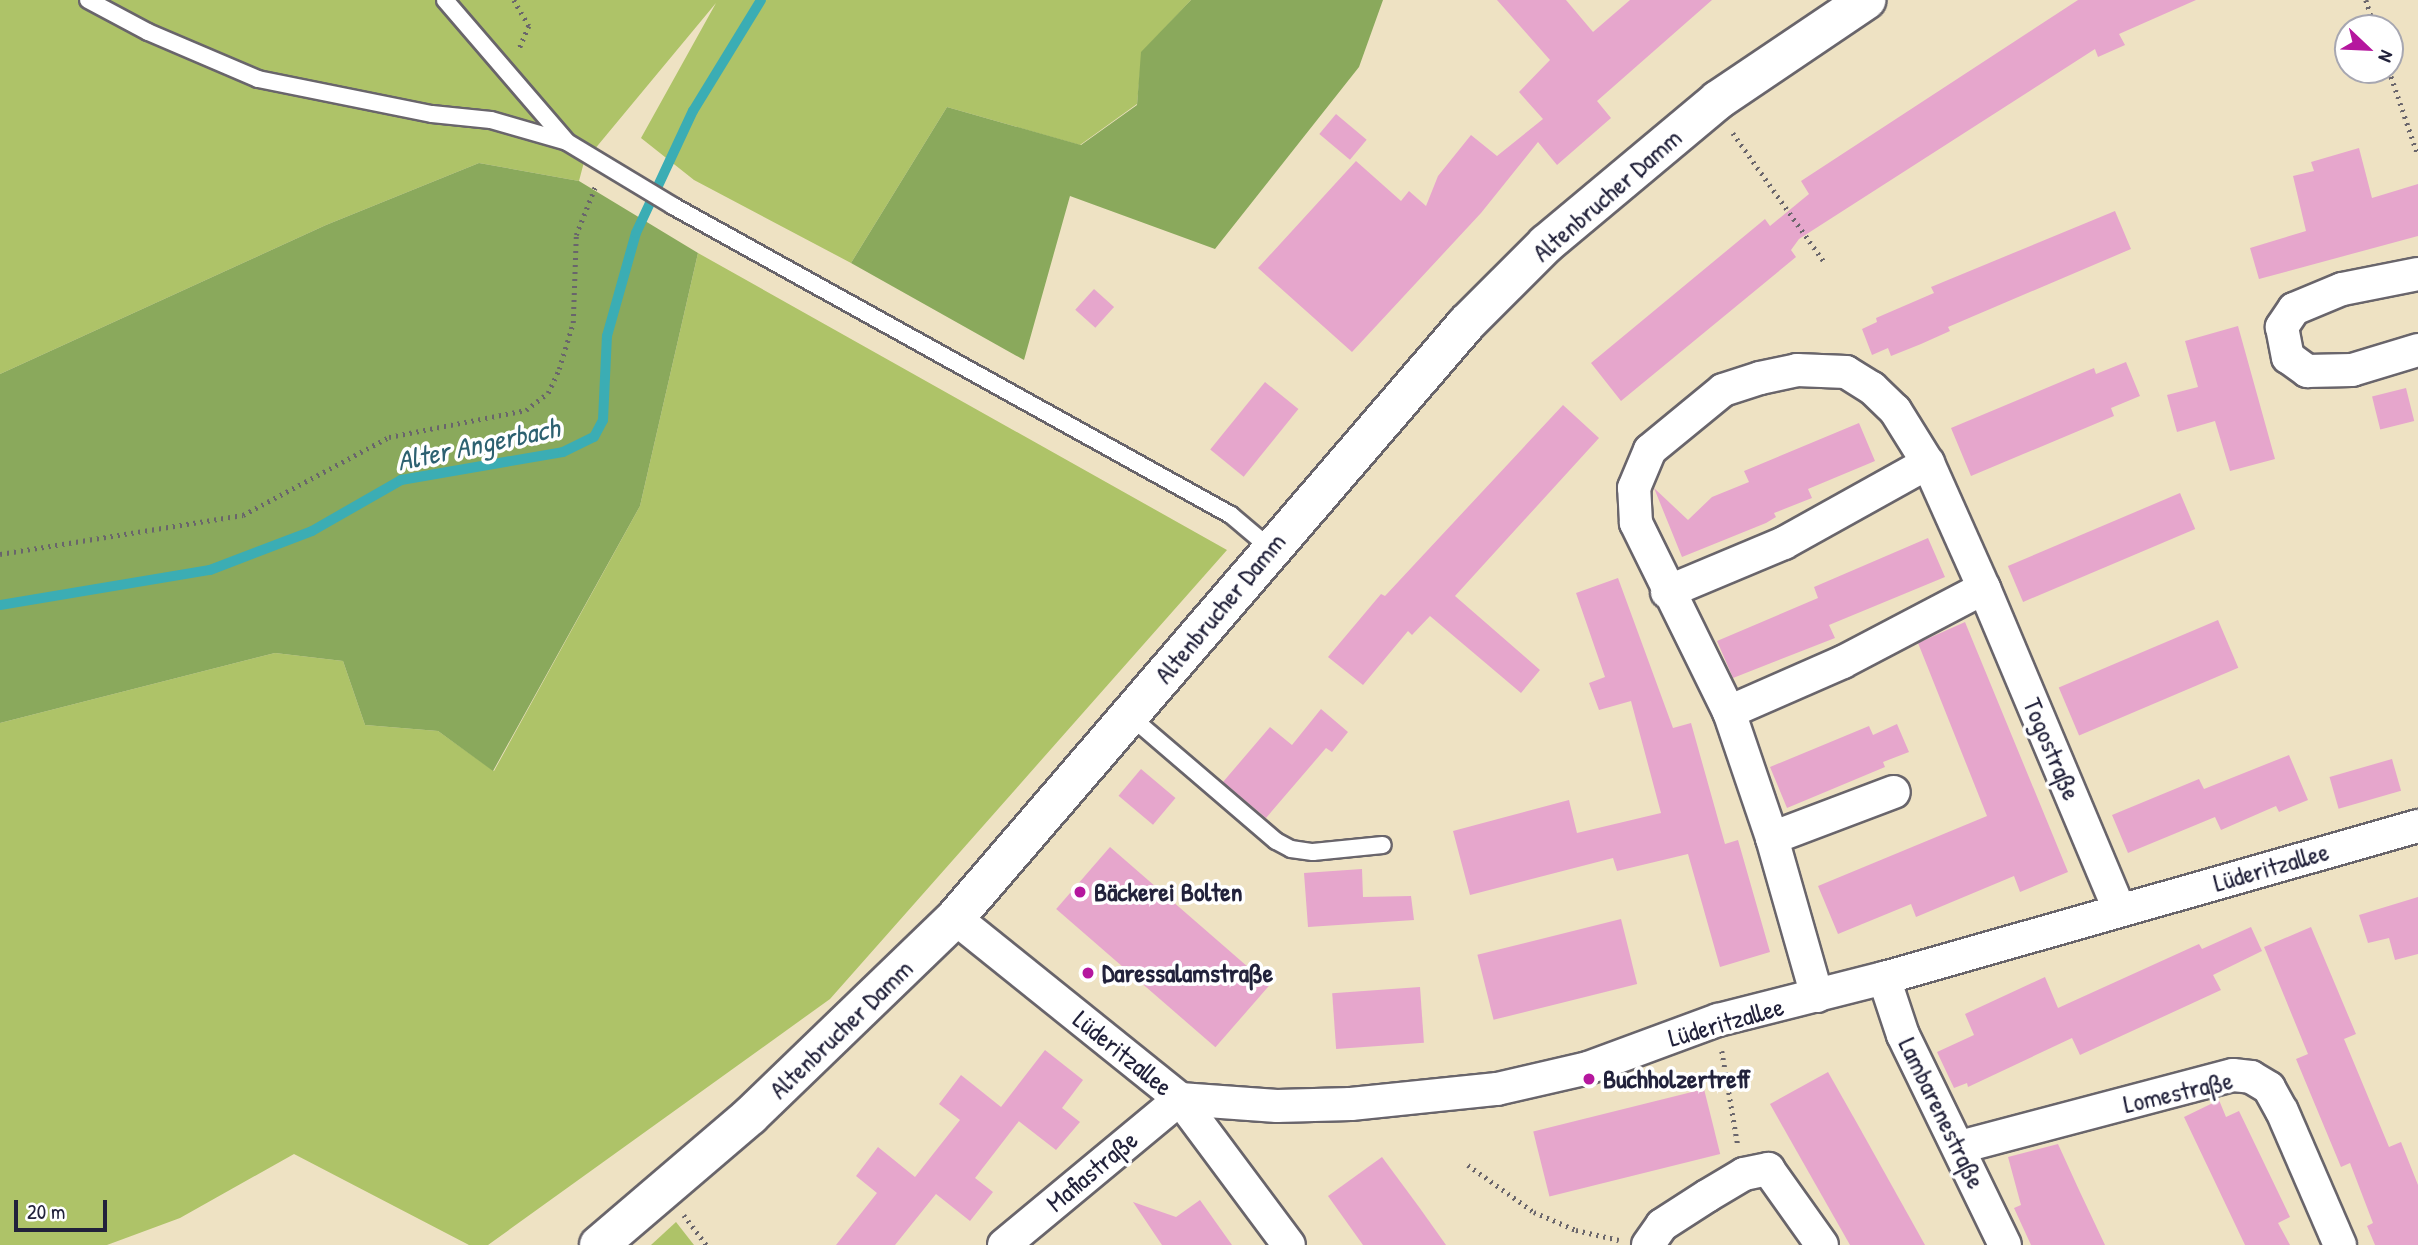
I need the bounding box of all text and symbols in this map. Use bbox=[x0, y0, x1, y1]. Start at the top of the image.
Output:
north arrow bbox=[2334, 14, 2404, 84]
text: N bbox=[2373, 47, 2400, 66]
street label: Altenbrucher Damm bbox=[1526, 122, 1688, 268]
water label: Alter Angerbach bbox=[394, 410, 562, 478]
street label: Altenbrucher Damm bbox=[1148, 526, 1292, 690]
street label: Togostraße bbox=[2017, 693, 2087, 805]
street label: Lüderitzallee bbox=[2210, 836, 2332, 898]
place label: Bäckerei Bolten bbox=[1094, 876, 1242, 908]
marker: Bäckerei Bolten bbox=[1072, 884, 1088, 900]
street label: Altenbrucher Damm bbox=[763, 953, 919, 1105]
place label: Daressalamstraße bbox=[1102, 957, 1273, 989]
marker: Daressalamstraße bbox=[1080, 965, 1096, 981]
street label: Lüderitzallee bbox=[1665, 991, 1787, 1053]
street label: Lüderitzallee bbox=[1067, 1004, 1179, 1102]
street label: Lambarenestraße bbox=[1892, 1032, 1992, 1194]
place label: Buchholzertreff bbox=[1603, 1063, 1750, 1095]
street label: Lomestraße bbox=[2120, 1064, 2236, 1120]
marker: Buchholzertreff bbox=[1581, 1071, 1597, 1087]
street label: Mafiastraße bbox=[1040, 1124, 1144, 1218]
scale bar bbox=[18, 1186, 110, 1230]
text: 20 m bbox=[27, 1197, 65, 1226]

